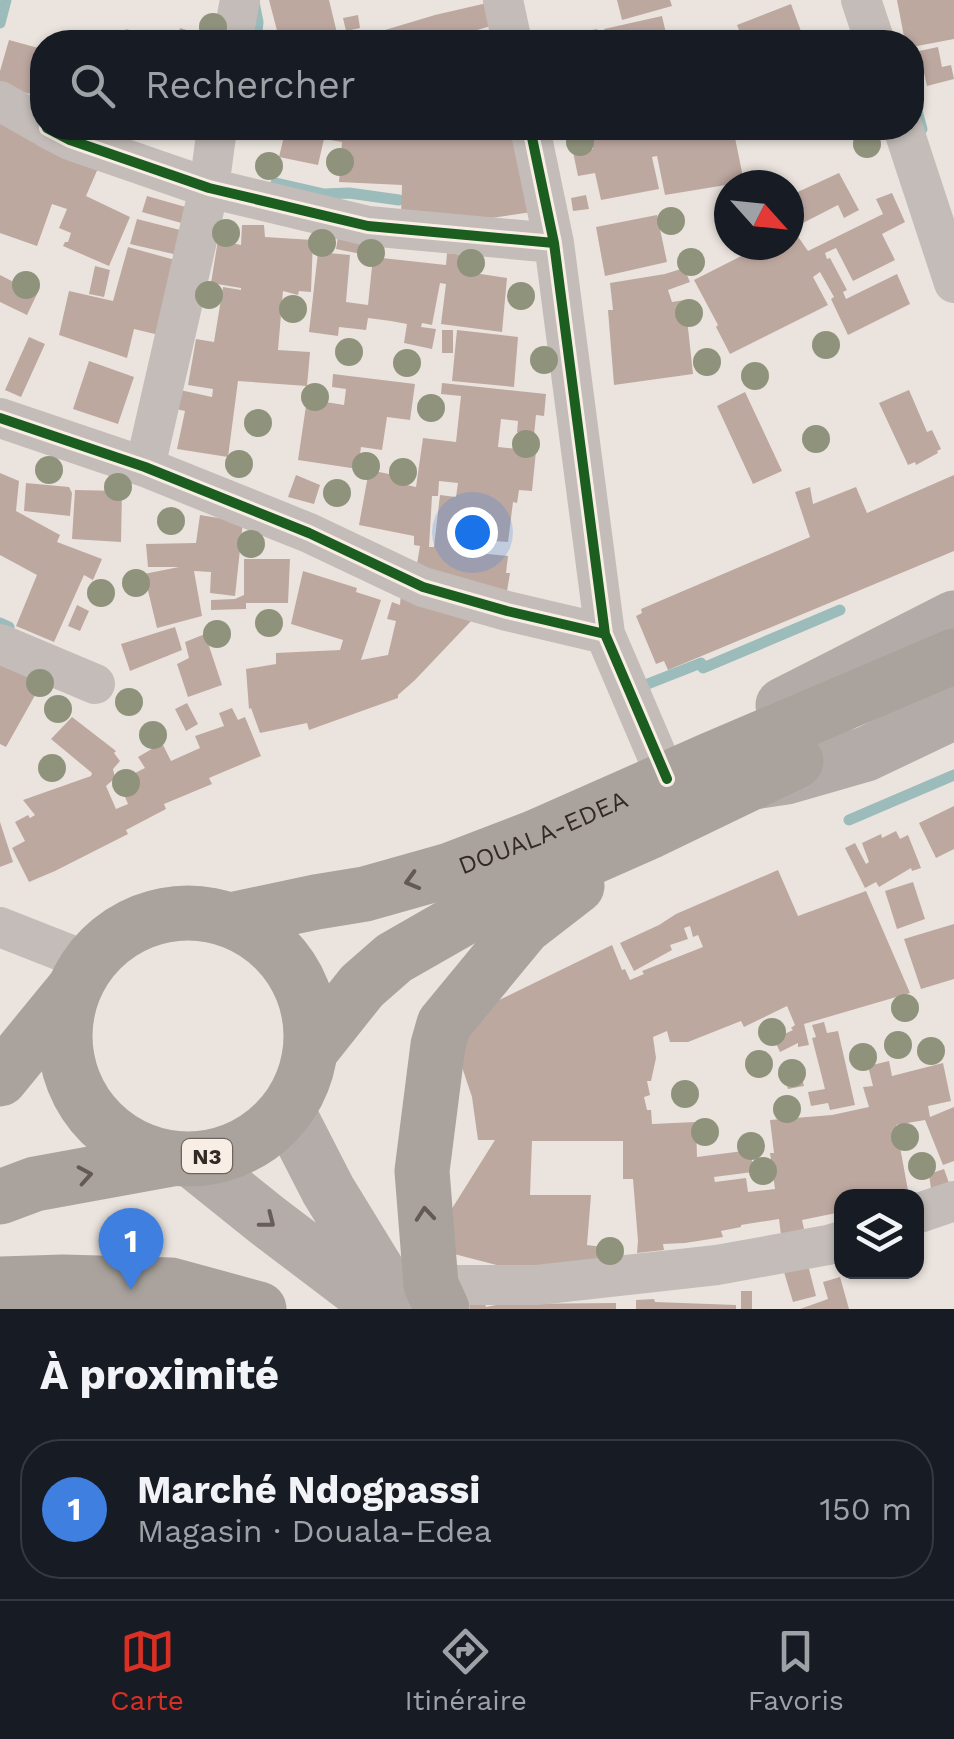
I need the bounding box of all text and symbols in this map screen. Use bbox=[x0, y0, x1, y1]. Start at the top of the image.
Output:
search box bbox=[30, 30, 924, 140]
icon: search bbox=[65, 58, 120, 113]
text: Rechercher bbox=[145, 63, 355, 107]
north arrow bbox=[714, 170, 804, 260]
your location bbox=[447, 507, 498, 558]
street label: DOUALA-EDEA bbox=[454, 784, 632, 880]
one-way arrow bbox=[404, 869, 421, 890]
road number: N3 bbox=[182, 1139, 232, 1173]
one-way arrow bbox=[77, 1165, 93, 1186]
map controls bbox=[834, 1189, 924, 1279]
button: layers bbox=[834, 1189, 924, 1279]
one-way arrow bbox=[415, 1205, 437, 1221]
pin: 1 bbox=[98, 1208, 164, 1290]
one-way arrow bbox=[257, 1209, 275, 1226]
text: À proximité bbox=[40, 1350, 279, 1399]
text: Marché Ndogpassi bbox=[137, 1468, 480, 1512]
text: 1 bbox=[68, 1490, 81, 1528]
text: 150 m bbox=[820, 1490, 912, 1528]
text: Magasin · Douala-Edea bbox=[137, 1512, 492, 1550]
tab: Carte bbox=[110, 1624, 184, 1717]
tab: Itinéraire bbox=[405, 1624, 527, 1717]
tab: Favoris bbox=[748, 1624, 844, 1717]

